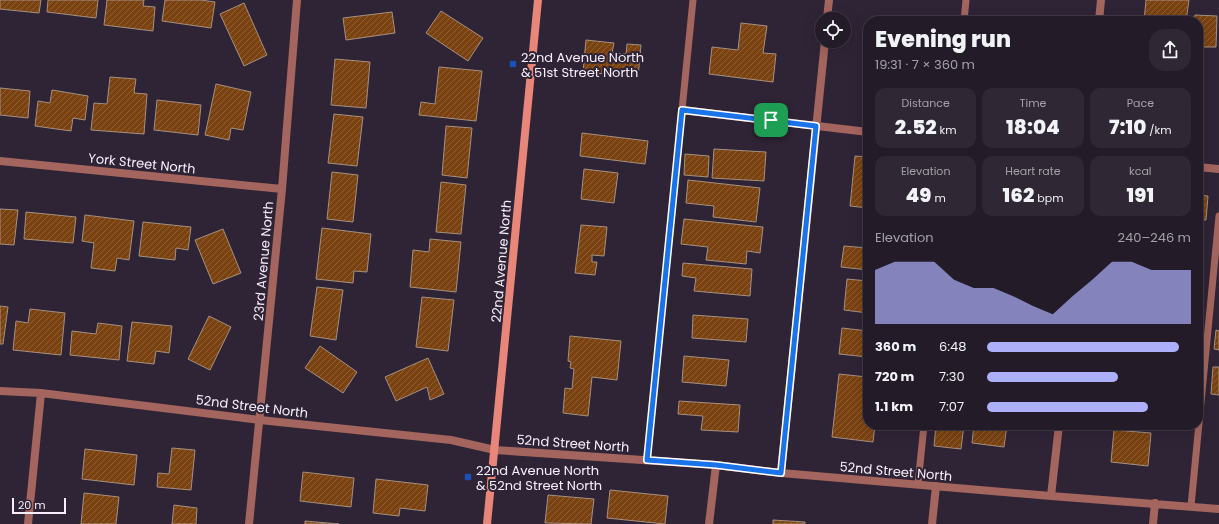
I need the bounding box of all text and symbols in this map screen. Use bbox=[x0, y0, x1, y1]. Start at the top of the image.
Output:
map controls bbox=[815, 12, 851, 48]
button: locate bbox=[815, 12, 851, 48]
text: Evening run bbox=[875, 24, 1011, 55]
button: share bbox=[1149, 29, 1191, 71]
place label: 22nd Avenue North & 51st Street North bbox=[521, 48, 644, 82]
text: 19:31 · 7 × 360 m bbox=[875, 55, 975, 74]
marker: 22nd Avenue North & 51st Street North bbox=[508, 59, 518, 69]
text: Distance bbox=[902, 95, 950, 111]
text: Time bbox=[1020, 95, 1046, 111]
text: Pace bbox=[1127, 95, 1154, 111]
pin bbox=[754, 103, 788, 137]
icon: arrive bbox=[760, 109, 782, 131]
text: 2.52 bbox=[895, 113, 937, 141]
text: 18:04 bbox=[1006, 113, 1060, 141]
text: 7:10 bbox=[1109, 113, 1146, 141]
text: km bbox=[937, 122, 957, 138]
text: /km bbox=[1146, 122, 1172, 138]
street label: York Street North bbox=[87, 148, 197, 179]
text: Elevation bbox=[901, 163, 950, 179]
text: Heart rate bbox=[1005, 163, 1061, 179]
text: kcal bbox=[1129, 163, 1152, 179]
text: 49 bbox=[906, 181, 932, 209]
text: 162 bbox=[1003, 181, 1034, 209]
text: 191 bbox=[1127, 181, 1154, 209]
text: m bbox=[932, 190, 946, 206]
text: bpm bbox=[1034, 190, 1063, 206]
street label: 22nd Avenue North bbox=[487, 199, 516, 323]
street label: 23rd Avenue North bbox=[249, 200, 278, 322]
text: Elevation bbox=[875, 228, 934, 247]
text: 240–246 m bbox=[1118, 228, 1191, 247]
text: 360 m bbox=[875, 337, 916, 356]
text: 6:48 bbox=[939, 337, 966, 356]
text: 720 m bbox=[875, 367, 914, 386]
text: 7:30 bbox=[939, 367, 965, 386]
street label: 52nd Street North bbox=[195, 390, 309, 423]
text: 1.1 km bbox=[875, 397, 913, 416]
text: 7:07 bbox=[939, 397, 964, 416]
street label: 52nd Street North bbox=[516, 430, 630, 457]
street label: 52nd Street North bbox=[839, 457, 953, 486]
place label: 22nd Avenue North & 52nd Street North bbox=[476, 461, 602, 495]
marker: 22nd Avenue North & 52nd Street North bbox=[463, 472, 473, 482]
scale bar bbox=[12, 496, 66, 515]
text: 20 m bbox=[18, 497, 46, 513]

